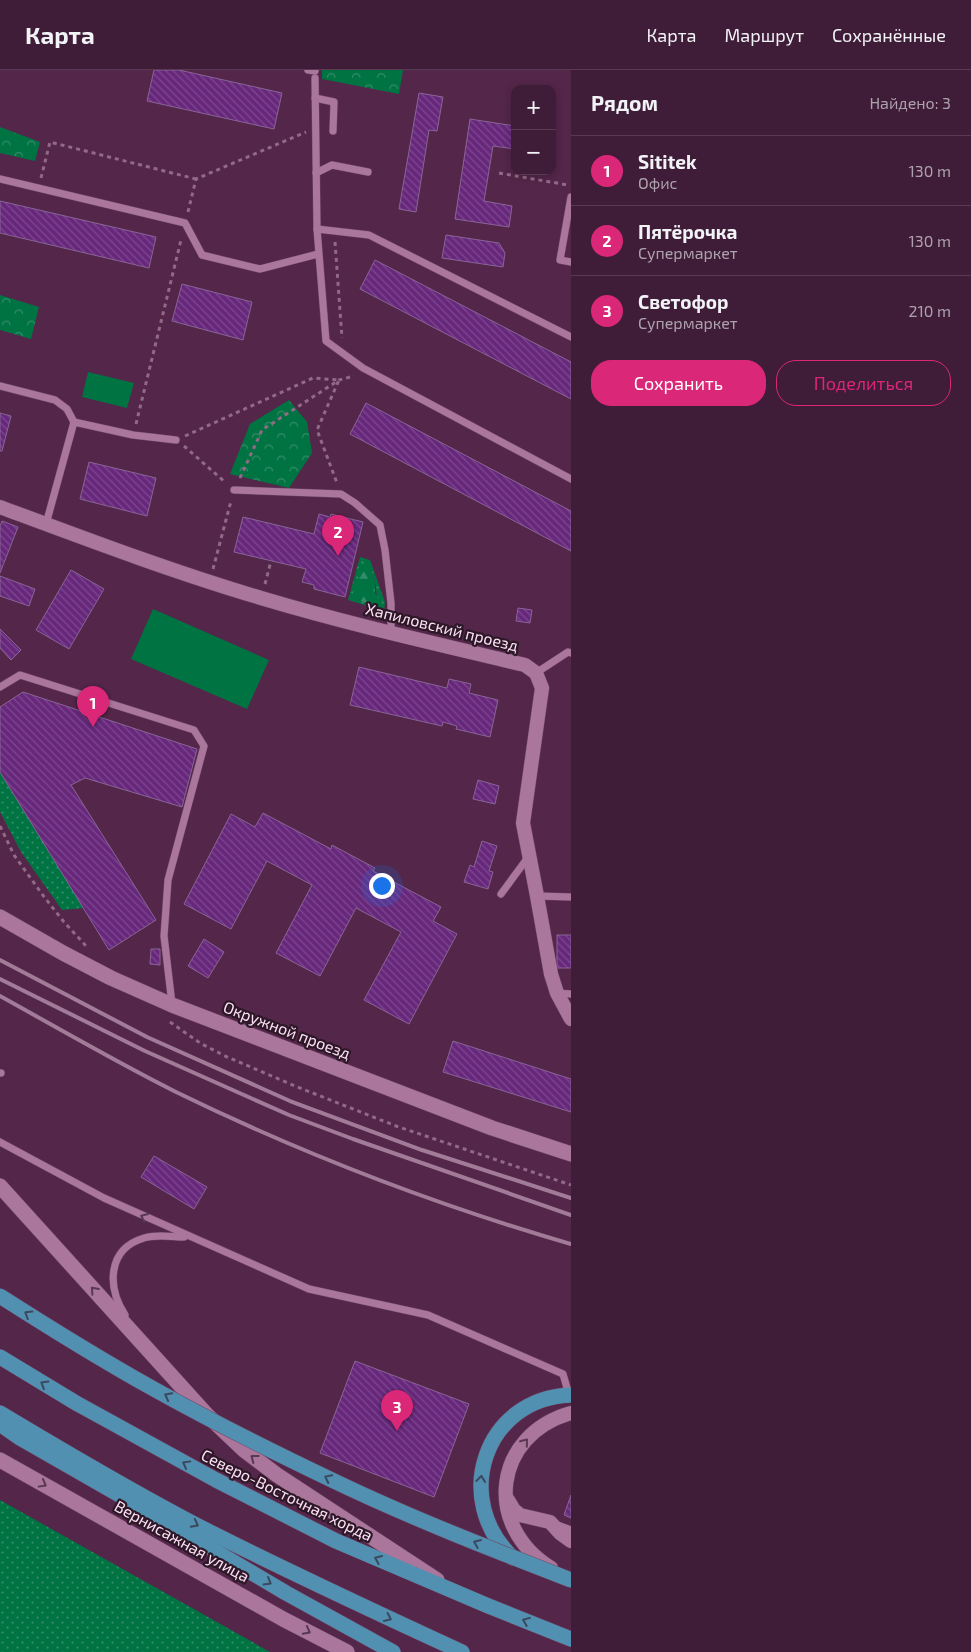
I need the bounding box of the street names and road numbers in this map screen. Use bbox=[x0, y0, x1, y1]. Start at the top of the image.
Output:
street label: Хапиловский проезд bbox=[364, 598, 520, 655]
street label: Окружной проезд bbox=[221, 997, 353, 1063]
street label: Северо-Восточная хорда bbox=[198, 1445, 376, 1544]
street label: Вернисажная улица bbox=[111, 1496, 253, 1586]

